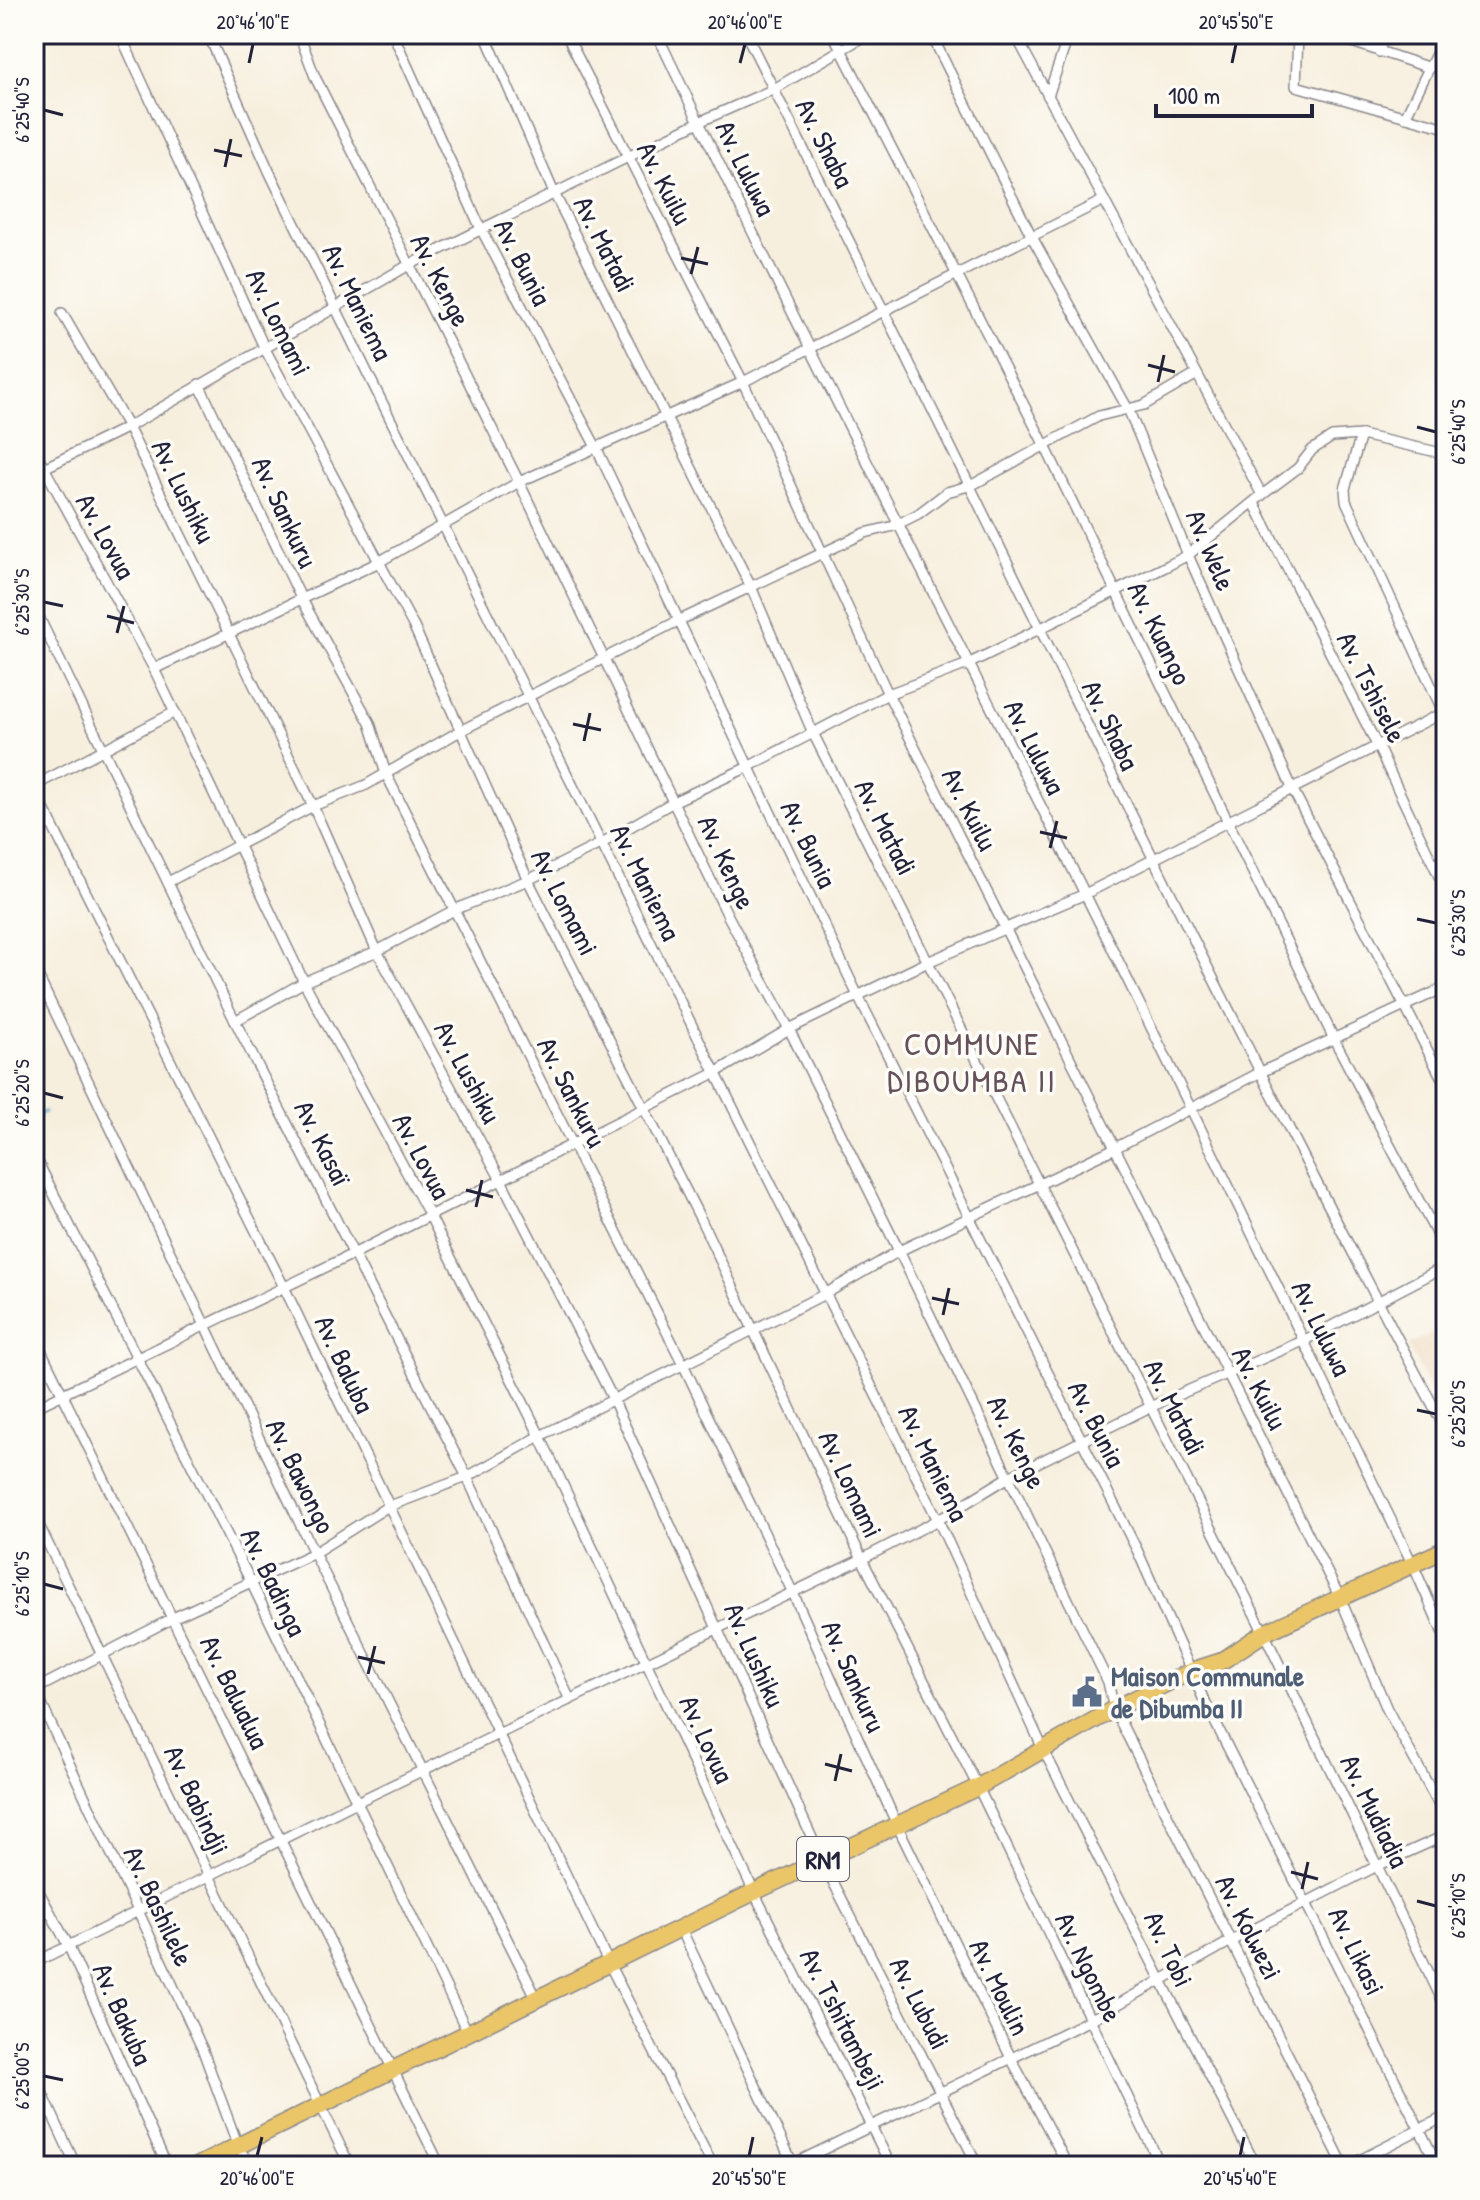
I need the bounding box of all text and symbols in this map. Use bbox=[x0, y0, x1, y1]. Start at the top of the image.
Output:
text: 20°46'10"E bbox=[217, 8, 290, 35]
text: 20°46'00"E bbox=[708, 8, 782, 35]
text: 20°45'50"E bbox=[1199, 8, 1273, 35]
scale bar bbox=[1156, 68, 1312, 118]
text: 6°25'40"S bbox=[8, 77, 35, 143]
text: 100 m bbox=[1168, 79, 1220, 111]
street label: Av. Shaba bbox=[786, 92, 864, 194]
street label: Av. Luluwa bbox=[707, 114, 785, 222]
street label: Av. Kuilu bbox=[628, 135, 702, 231]
street label: Av. Matadi bbox=[565, 190, 645, 298]
street label: Av. Bunia bbox=[485, 212, 561, 312]
street label: Av. Kenge bbox=[402, 227, 480, 333]
street label: Av. Maniema bbox=[314, 237, 402, 367]
street label: Av. Lomami bbox=[237, 262, 321, 382]
text: 6°25'40"S bbox=[1444, 399, 1471, 465]
street label: Av. Lushiku bbox=[143, 433, 225, 549]
street label: Av. Sankuru bbox=[243, 450, 327, 574]
street label: Av. Lovua bbox=[67, 486, 145, 586]
street label: Av. Wele bbox=[1177, 504, 1245, 596]
text: 6°25'30"S bbox=[8, 569, 35, 635]
street label: Av. Kuango bbox=[1119, 575, 1201, 691]
street label: Av. Tshisele bbox=[1328, 625, 1416, 749]
street label: Av. Shaba bbox=[1073, 674, 1149, 776]
street label: Av. Luluwa bbox=[995, 693, 1075, 801]
street label: Av. Kuilu bbox=[933, 761, 1007, 857]
street label: Av. Matadi bbox=[846, 773, 926, 881]
street label: Av. Bunia bbox=[772, 794, 846, 894]
street label: Av. Kenge bbox=[689, 809, 765, 915]
street label: Av. Maniema bbox=[602, 817, 690, 947]
street label: Av. Lomami bbox=[522, 842, 608, 962]
text: 6°25'30"S bbox=[1444, 890, 1471, 956]
street label: Av. Lushiku bbox=[425, 1014, 511, 1130]
district label: COMMUNE DIBOUMBA II bbox=[887, 1022, 1057, 1102]
street label: Av. Sankuru bbox=[528, 1031, 616, 1153]
text: 6°25'20"S bbox=[8, 1059, 35, 1127]
street label: Av. Kasaï bbox=[285, 1094, 361, 1193]
street label: Av. Lovua bbox=[384, 1106, 460, 1206]
street label: Av. Luluwa bbox=[1283, 1274, 1361, 1382]
street label: Av. Baluba bbox=[306, 1309, 384, 1419]
street label: Av. Kuilu bbox=[1223, 1340, 1297, 1436]
street label: Av. Matadi bbox=[1135, 1353, 1215, 1461]
street label: Av. Bunia bbox=[1059, 1374, 1135, 1474]
text: 6°25'20"S bbox=[1444, 1380, 1471, 1448]
street label: Av. Kenge bbox=[978, 1389, 1056, 1495]
street label: Av. Maniema bbox=[890, 1398, 978, 1528]
street label: Av. Bawongo bbox=[257, 1412, 345, 1540]
street label: Av. Lomami bbox=[810, 1424, 892, 1544]
street label: Av. Badinga bbox=[232, 1522, 316, 1642]
text: 6°25'10"S bbox=[8, 1551, 35, 1617]
street label: Av. Lushiku bbox=[715, 1597, 795, 1713]
street label: Av. Sankuru bbox=[813, 1614, 895, 1738]
street label: Av. Balualua bbox=[191, 1629, 279, 1755]
place label: Maison Communale de Dibumba II bbox=[1111, 1657, 1305, 1727]
public building icon: Maison Communale de Dibumba II bbox=[1070, 1675, 1104, 1709]
street label: Av. Lovua bbox=[670, 1689, 744, 1789]
street label: Av. Babindji bbox=[155, 1739, 239, 1861]
street label: Av. Mudiadia bbox=[1331, 1748, 1419, 1874]
road number: RN1 bbox=[797, 1837, 849, 1881]
street label: Av. Bashilele bbox=[115, 1840, 203, 1972]
street label: Av. Kolwezi bbox=[1206, 1868, 1292, 1986]
text: 6°25'10"S bbox=[1444, 1873, 1471, 1939]
street label: Av. Likasi bbox=[1319, 1901, 1395, 2001]
street label: Av. Tobi bbox=[1135, 1905, 1203, 1993]
street label: Av. Ngombe bbox=[1046, 1906, 1132, 2028]
street label: Av. Moulin bbox=[960, 1932, 1040, 2042]
street label: Av. Tshitambeji bbox=[791, 1942, 895, 2096]
street label: Av. Lubudi bbox=[881, 1950, 959, 2056]
street label: Av. Bakuba bbox=[84, 1957, 162, 2071]
text: 6°25'00"S bbox=[8, 2043, 35, 2109]
text: 20°46'00"E bbox=[220, 2164, 294, 2191]
text: 20°45'50"E bbox=[712, 2164, 786, 2191]
text: 20°45'40"E bbox=[1203, 2164, 1277, 2191]

